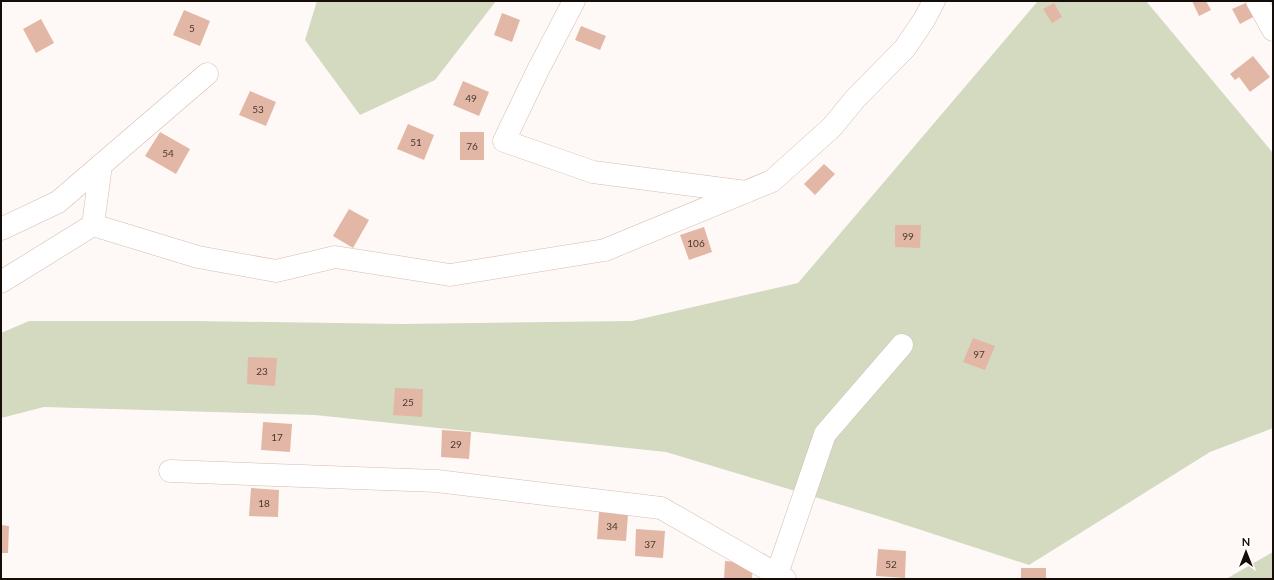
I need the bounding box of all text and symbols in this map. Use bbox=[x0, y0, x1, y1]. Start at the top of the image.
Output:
house number: 5 bbox=[189, 22, 195, 34]
house number: 49 bbox=[465, 92, 477, 104]
house number: 53 bbox=[252, 103, 264, 115]
house number: 51 bbox=[410, 136, 422, 148]
house number: 76 bbox=[466, 140, 478, 152]
house number: 54 bbox=[162, 147, 174, 159]
house number: 99 bbox=[902, 230, 914, 242]
house number: 106 bbox=[687, 237, 705, 249]
house number: 97 bbox=[973, 348, 985, 360]
house number: 23 bbox=[256, 365, 268, 377]
house number: 25 bbox=[402, 396, 414, 408]
house number: 17 bbox=[271, 431, 283, 443]
house number: 29 bbox=[450, 438, 462, 450]
house number: 18 bbox=[258, 497, 270, 509]
house number: 34 bbox=[606, 520, 618, 532]
north arrow bbox=[1226, 532, 1266, 572]
text: N bbox=[1242, 535, 1250, 548]
house number: 37 bbox=[644, 538, 656, 550]
house number: 52 bbox=[885, 558, 897, 570]

